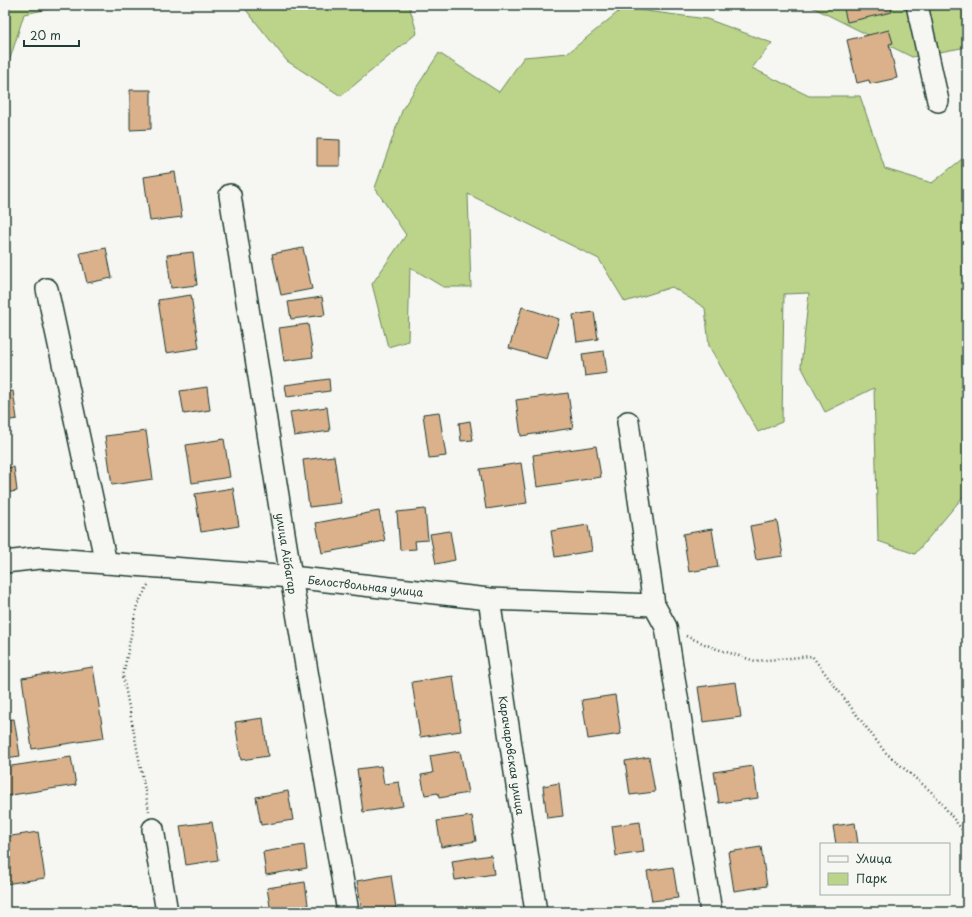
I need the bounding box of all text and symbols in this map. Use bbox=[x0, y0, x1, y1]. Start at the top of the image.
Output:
scale bar bbox=[24, 22, 79, 48]
text: 20 m bbox=[30, 26, 61, 44]
street label: улица Айбагар bbox=[272, 512, 302, 596]
street label: Белоствольная улица bbox=[307, 570, 424, 600]
street label: Карачаровская улица bbox=[495, 694, 530, 816]
legend bbox=[820, 843, 950, 895]
text: Улица bbox=[856, 849, 892, 867]
text: Парк bbox=[856, 869, 888, 887]

